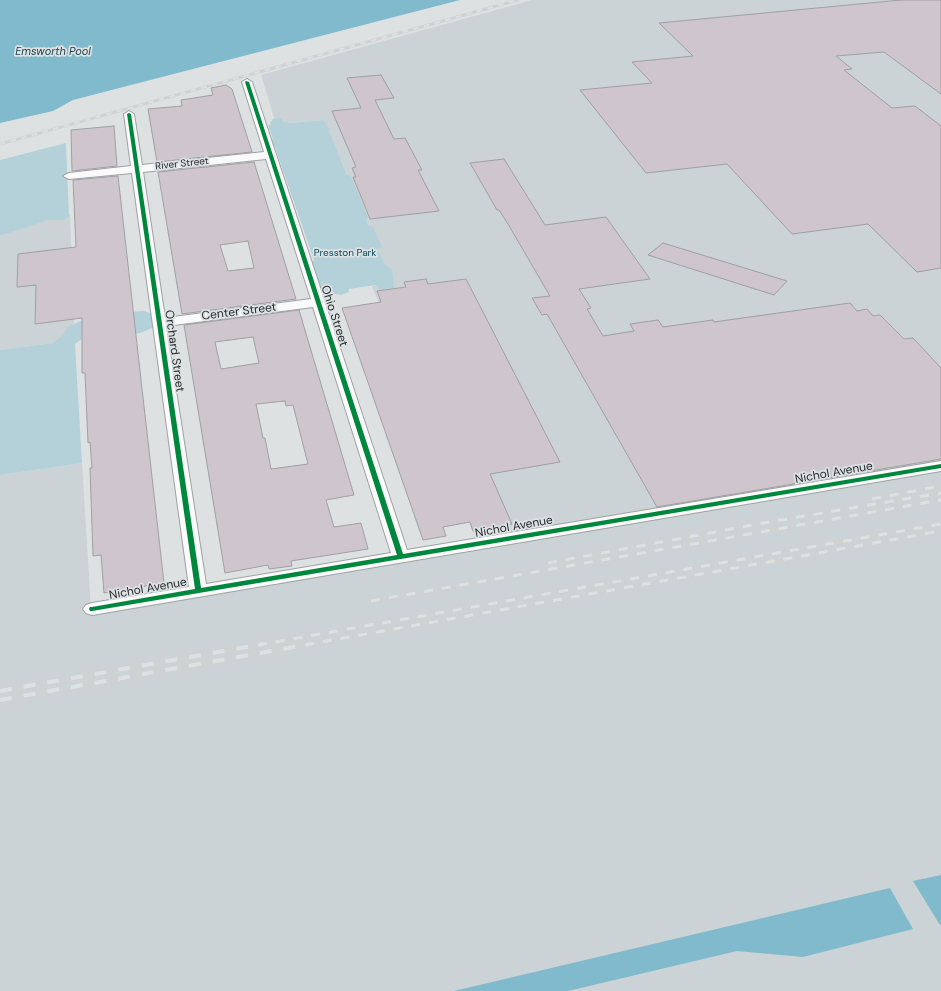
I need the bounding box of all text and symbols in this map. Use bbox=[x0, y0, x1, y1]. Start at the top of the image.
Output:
water label: Emsworth Pool bbox=[15, 45, 91, 59]
street label: River Street bbox=[155, 155, 209, 173]
park label: Presston Park bbox=[314, 247, 376, 259]
street label: Ohio Street bbox=[317, 284, 351, 348]
street label: Center Street bbox=[201, 300, 277, 324]
street label: Orchard Street bbox=[161, 309, 187, 393]
street label: Nichol Avenue bbox=[794, 459, 874, 487]
street label: Nichol Avenue bbox=[474, 513, 554, 541]
street label: Nichol Avenue bbox=[108, 575, 188, 603]

